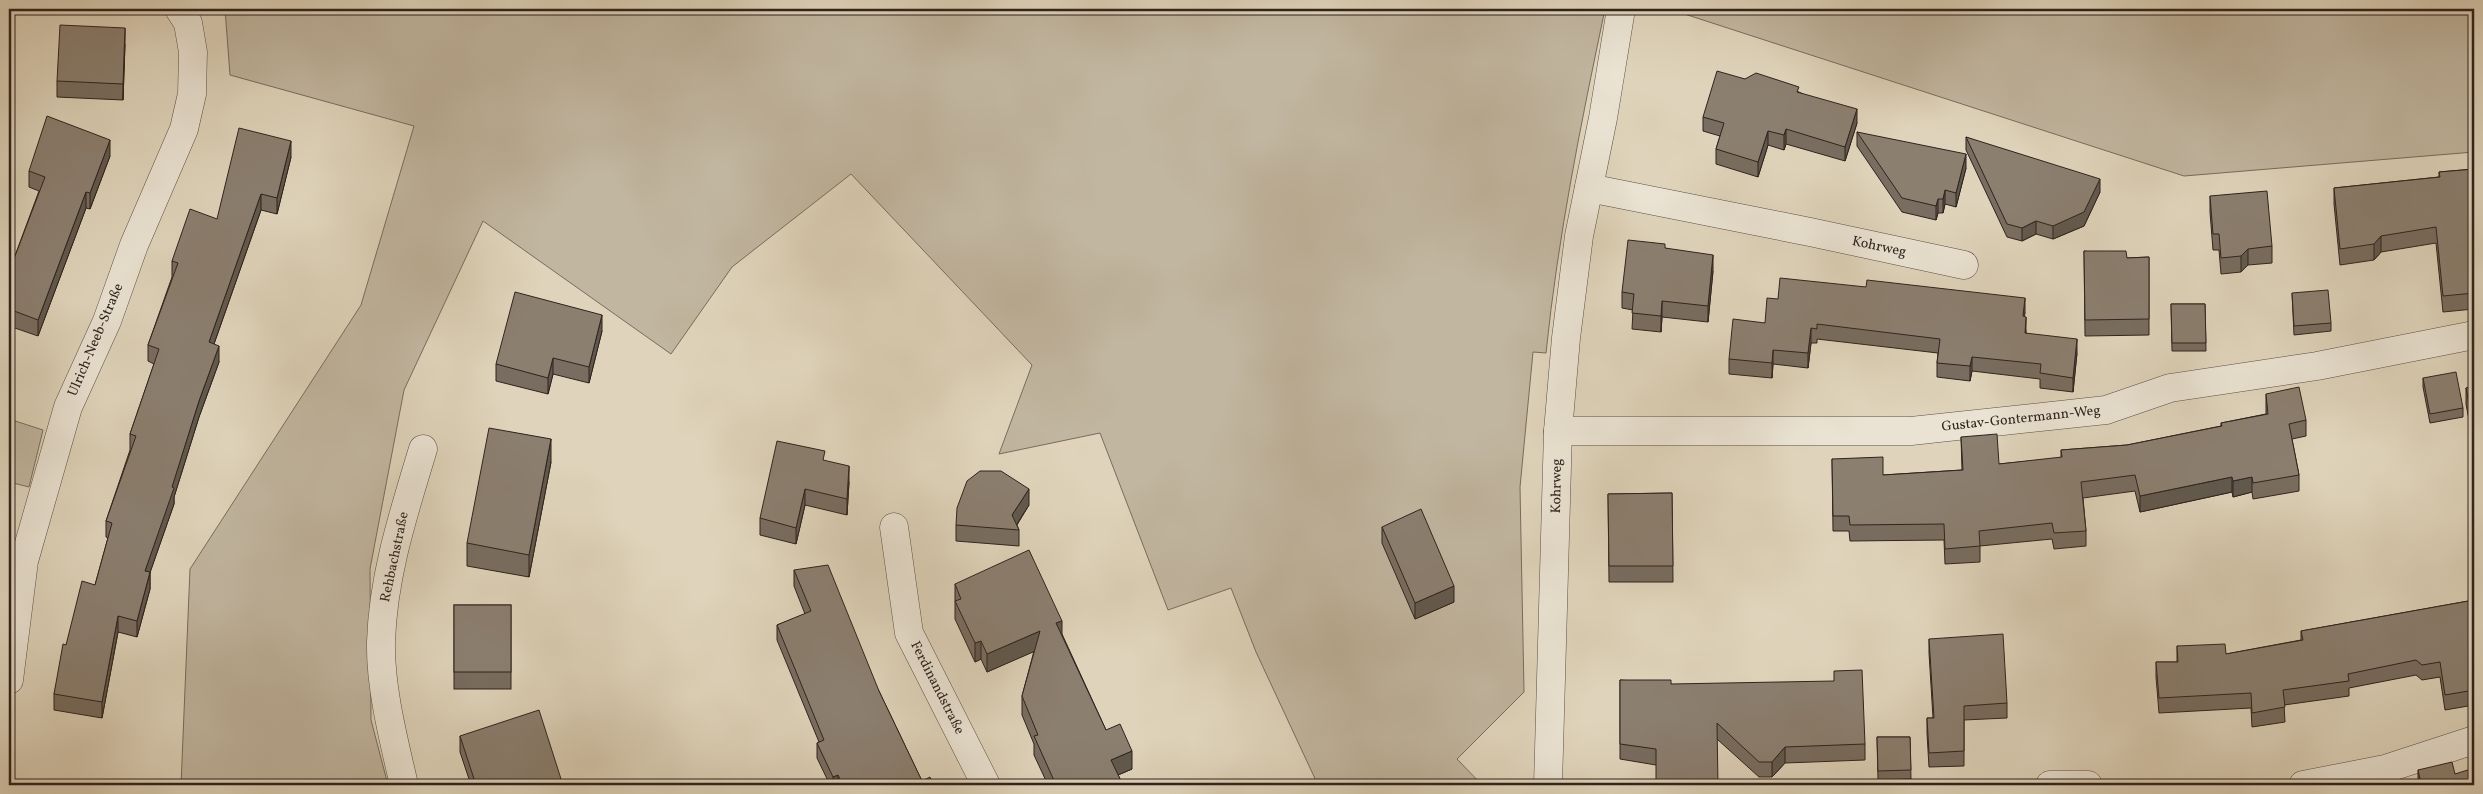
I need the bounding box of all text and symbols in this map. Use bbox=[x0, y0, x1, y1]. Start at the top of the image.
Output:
street label: Kohrweg bbox=[1850, 232, 1908, 262]
street label: Ulrich-Neeb-Straße bbox=[64, 280, 129, 399]
street label: Gustav-Gontermann-Weg bbox=[1941, 401, 2101, 437]
street label: Kohrweg bbox=[1547, 458, 1567, 514]
street label: Rehbachstraße bbox=[376, 510, 414, 604]
street label: Ferdinandstraße bbox=[905, 638, 969, 738]

